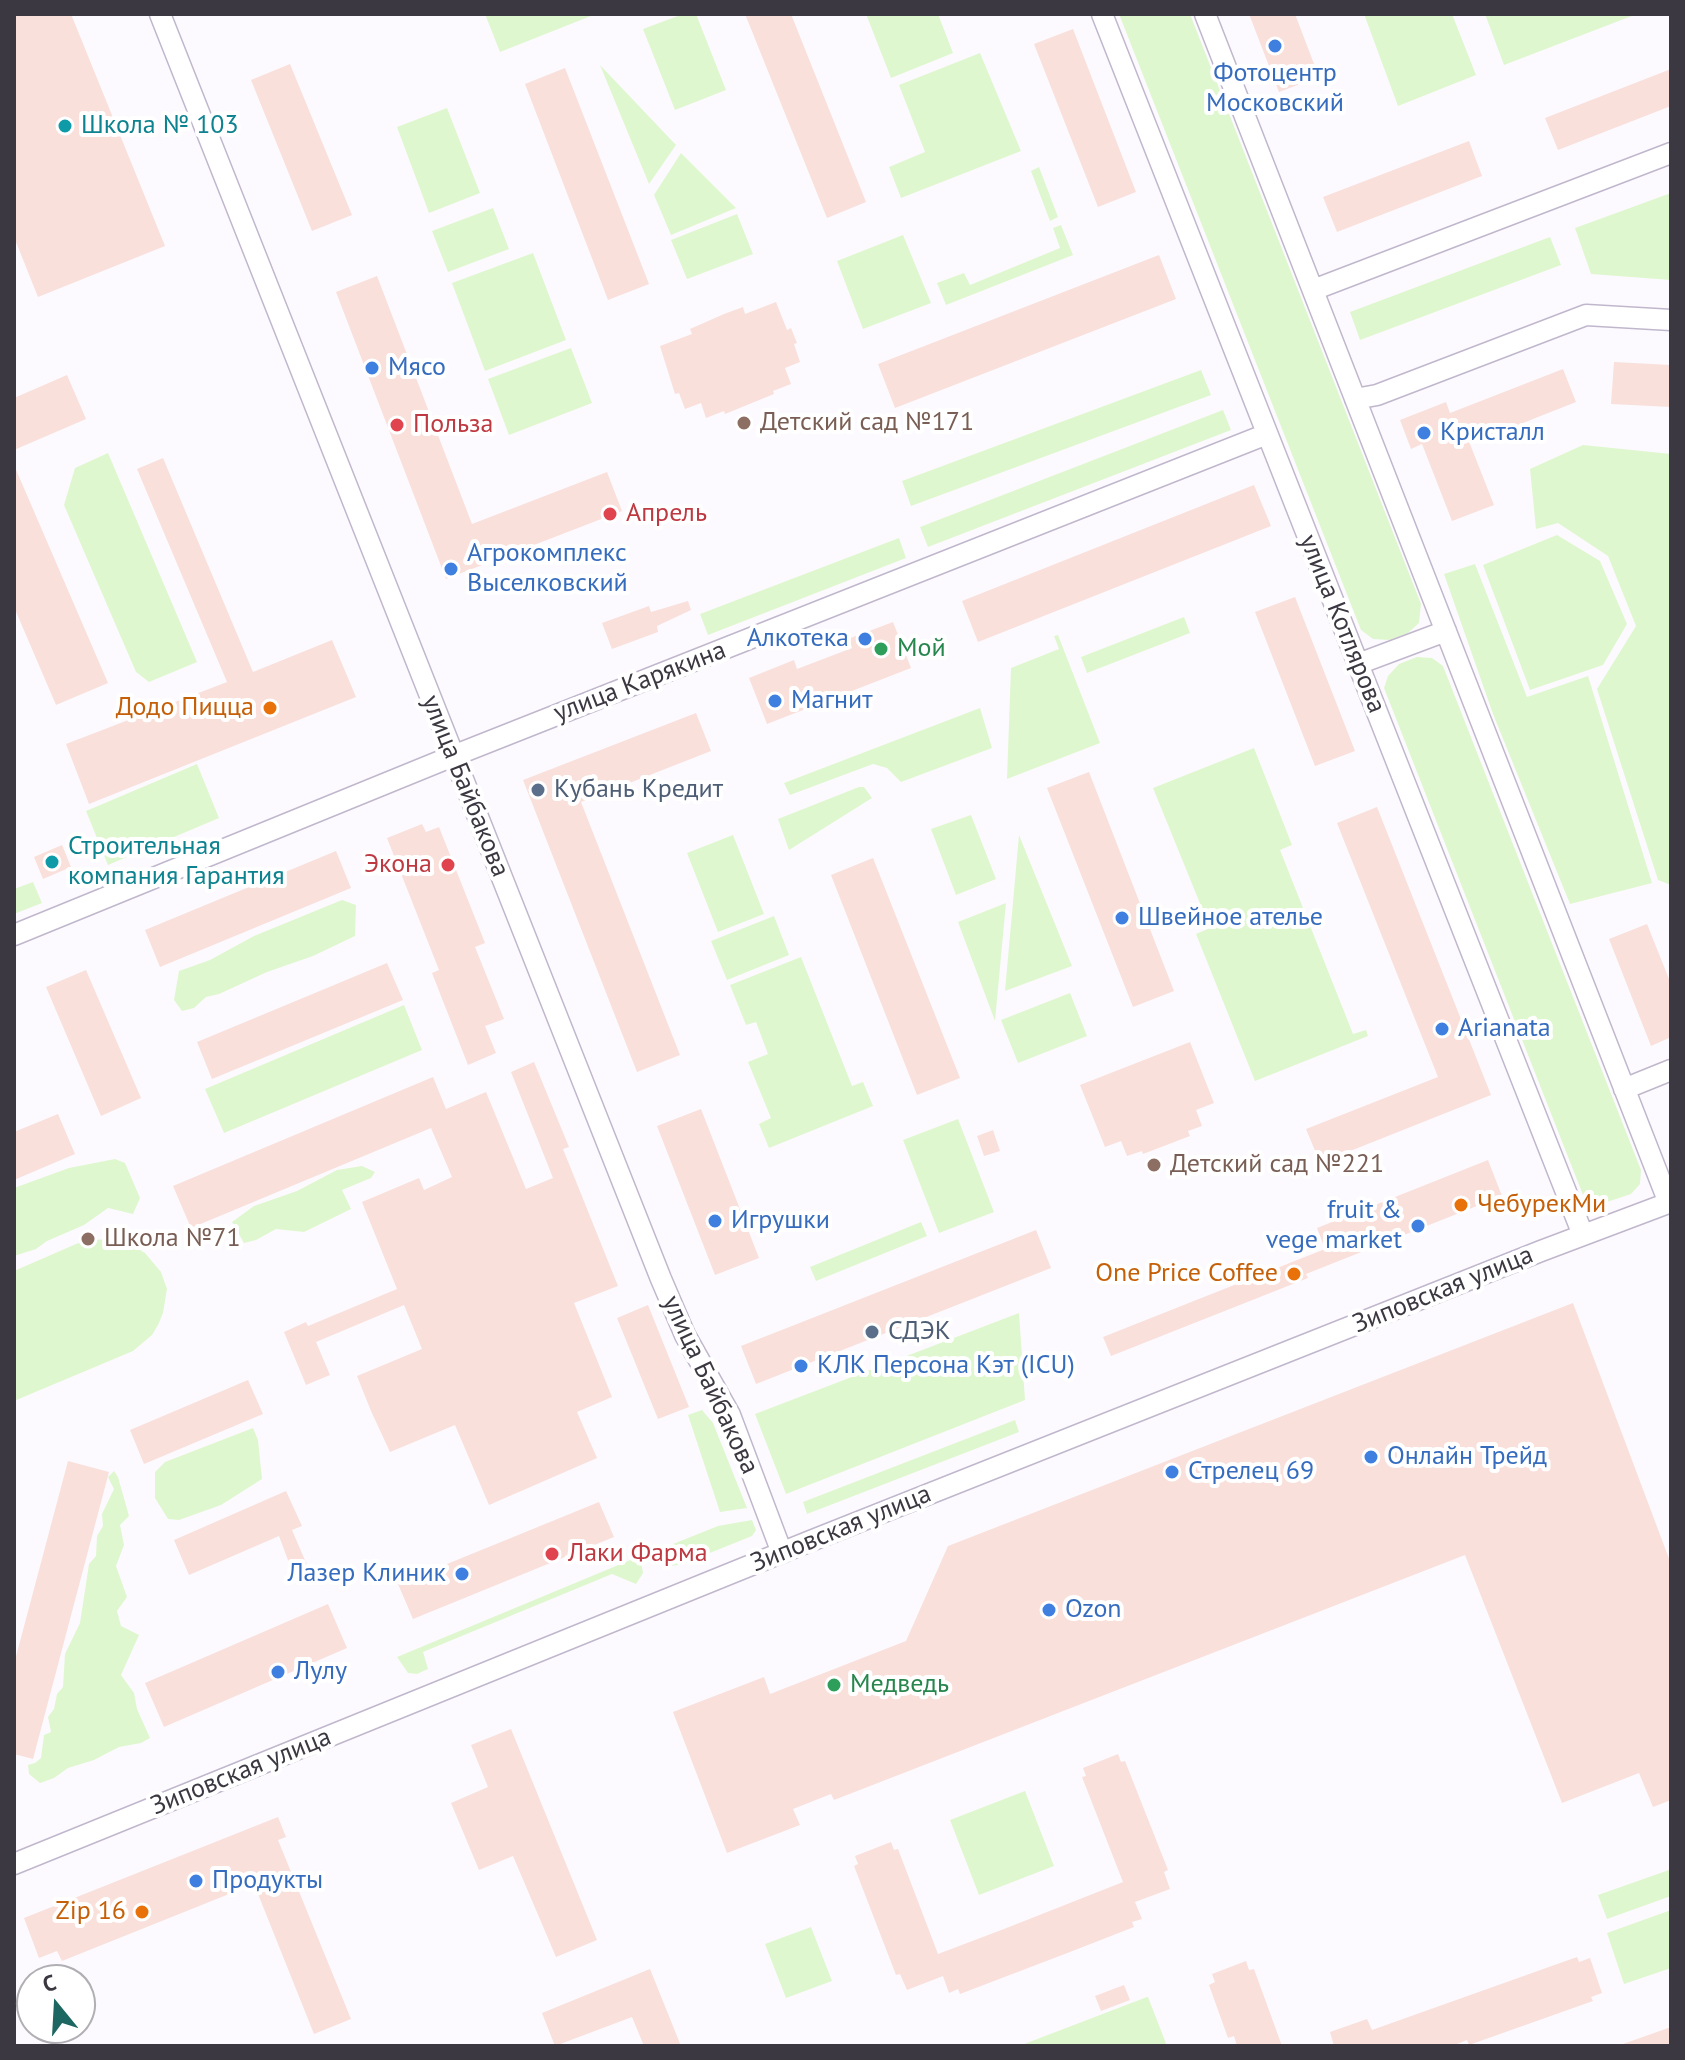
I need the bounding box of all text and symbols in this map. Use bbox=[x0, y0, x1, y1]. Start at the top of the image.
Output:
marker: Фотоцентр Московский bbox=[1266, 37, 1284, 55]
place label: Фотоцентр Московский bbox=[1206, 58, 1344, 120]
place label: Школа № 103 bbox=[81, 110, 239, 142]
marker: Школа № 103 bbox=[56, 117, 74, 135]
place label: Мясо bbox=[388, 352, 446, 384]
marker: Мясо bbox=[363, 359, 381, 377]
place label: Детский сад №171 bbox=[760, 407, 974, 439]
place label: Польза bbox=[413, 409, 493, 441]
marker: Детский сад №171 bbox=[735, 414, 753, 432]
marker: Польза bbox=[388, 416, 406, 434]
place label: Кристалл bbox=[1440, 417, 1545, 449]
marker: Кристалл bbox=[1415, 424, 1433, 442]
place label: Апрель bbox=[626, 498, 707, 530]
marker: Апрель bbox=[601, 505, 619, 523]
street label: улица Котлярова bbox=[1292, 530, 1392, 718]
place label: Агрокомплекс Выселковский bbox=[467, 538, 628, 600]
marker: Агрокомплекс Выселковский bbox=[442, 560, 460, 578]
place label: Алкотека bbox=[747, 623, 849, 655]
marker: Алкотека bbox=[856, 630, 874, 648]
place label: Мой bbox=[897, 633, 946, 665]
street label: улица Карякина bbox=[550, 635, 730, 729]
marker: Мой bbox=[872, 640, 890, 658]
place label: Магнит bbox=[791, 685, 873, 717]
street label: улица Байбакова bbox=[414, 691, 516, 881]
place label: Додо Пицца bbox=[116, 692, 254, 724]
marker: Магнит bbox=[766, 692, 784, 710]
marker: Додо Пицца bbox=[261, 699, 279, 717]
place label: Кубань Кредит bbox=[554, 774, 723, 806]
marker: Кубань Кредит bbox=[529, 781, 547, 799]
place label: Строительная компания Гарантия bbox=[68, 831, 285, 892]
place label: Экона bbox=[364, 849, 432, 881]
marker: Строительная компания Гарантия bbox=[43, 853, 61, 871]
marker: Экона bbox=[439, 856, 457, 874]
place label: Швейное ателье bbox=[1138, 902, 1323, 934]
marker: Швейное ателье bbox=[1113, 909, 1131, 927]
place label: Arianata bbox=[1458, 1013, 1551, 1045]
marker: Arianata bbox=[1433, 1020, 1451, 1038]
place label: Детский сад №221 bbox=[1170, 1149, 1384, 1181]
marker: Детский сад №221 bbox=[1145, 1156, 1163, 1174]
place label: ЧебурекМи bbox=[1477, 1189, 1606, 1221]
place label: fruit & vege market bbox=[1266, 1195, 1402, 1256]
marker: ЧебурекМи bbox=[1452, 1196, 1470, 1214]
place label: Игрушки bbox=[731, 1205, 830, 1237]
marker: Игрушки bbox=[706, 1212, 724, 1230]
marker: fruit & vege market bbox=[1409, 1217, 1427, 1235]
place label: Школа №71 bbox=[104, 1223, 241, 1255]
marker: Школа №71 bbox=[79, 1230, 97, 1248]
street label: Зиповская улица bbox=[1348, 1240, 1538, 1340]
place label: One Price Coffee bbox=[1095, 1258, 1278, 1290]
marker: One Price Coffee bbox=[1285, 1265, 1303, 1283]
street label: улица Байбакова bbox=[655, 1291, 765, 1479]
place label: СДЭК bbox=[888, 1316, 951, 1348]
marker: СДЭК bbox=[863, 1323, 881, 1341]
place label: КЛК Персона Кэт (ICU) bbox=[817, 1350, 1075, 1382]
marker: КЛК Персона Кэт (ICU) bbox=[792, 1357, 810, 1375]
place label: Онлайн Трейд bbox=[1387, 1441, 1547, 1473]
marker: Онлайн Трейд bbox=[1362, 1448, 1380, 1466]
place label: Стрелец 69 bbox=[1188, 1456, 1314, 1488]
marker: Стрелец 69 bbox=[1163, 1463, 1181, 1481]
street label: Зиповская улица bbox=[746, 1479, 936, 1579]
place label: Лаки Фарма bbox=[568, 1538, 708, 1570]
marker: Лаки Фарма bbox=[543, 1545, 561, 1563]
place label: Лазер Клиник bbox=[287, 1558, 446, 1590]
marker: Лазер Клиник bbox=[453, 1565, 471, 1583]
place label: Ozon bbox=[1065, 1594, 1122, 1626]
marker: Ozon bbox=[1040, 1601, 1058, 1619]
place label: Лулу bbox=[294, 1656, 347, 1688]
marker: Лулу bbox=[269, 1663, 287, 1681]
place label: Медведь bbox=[850, 1669, 949, 1701]
marker: Медведь bbox=[825, 1676, 843, 1694]
street label: Зиповская улица bbox=[146, 1722, 336, 1822]
place label: Продукты bbox=[212, 1865, 323, 1897]
marker: Продукты bbox=[187, 1872, 205, 1890]
place label: Zip 16 bbox=[56, 1896, 126, 1928]
marker: Zip 16 bbox=[133, 1903, 151, 1921]
north arrow bbox=[16, 1964, 96, 2044]
text: С bbox=[39, 1968, 59, 1998]

